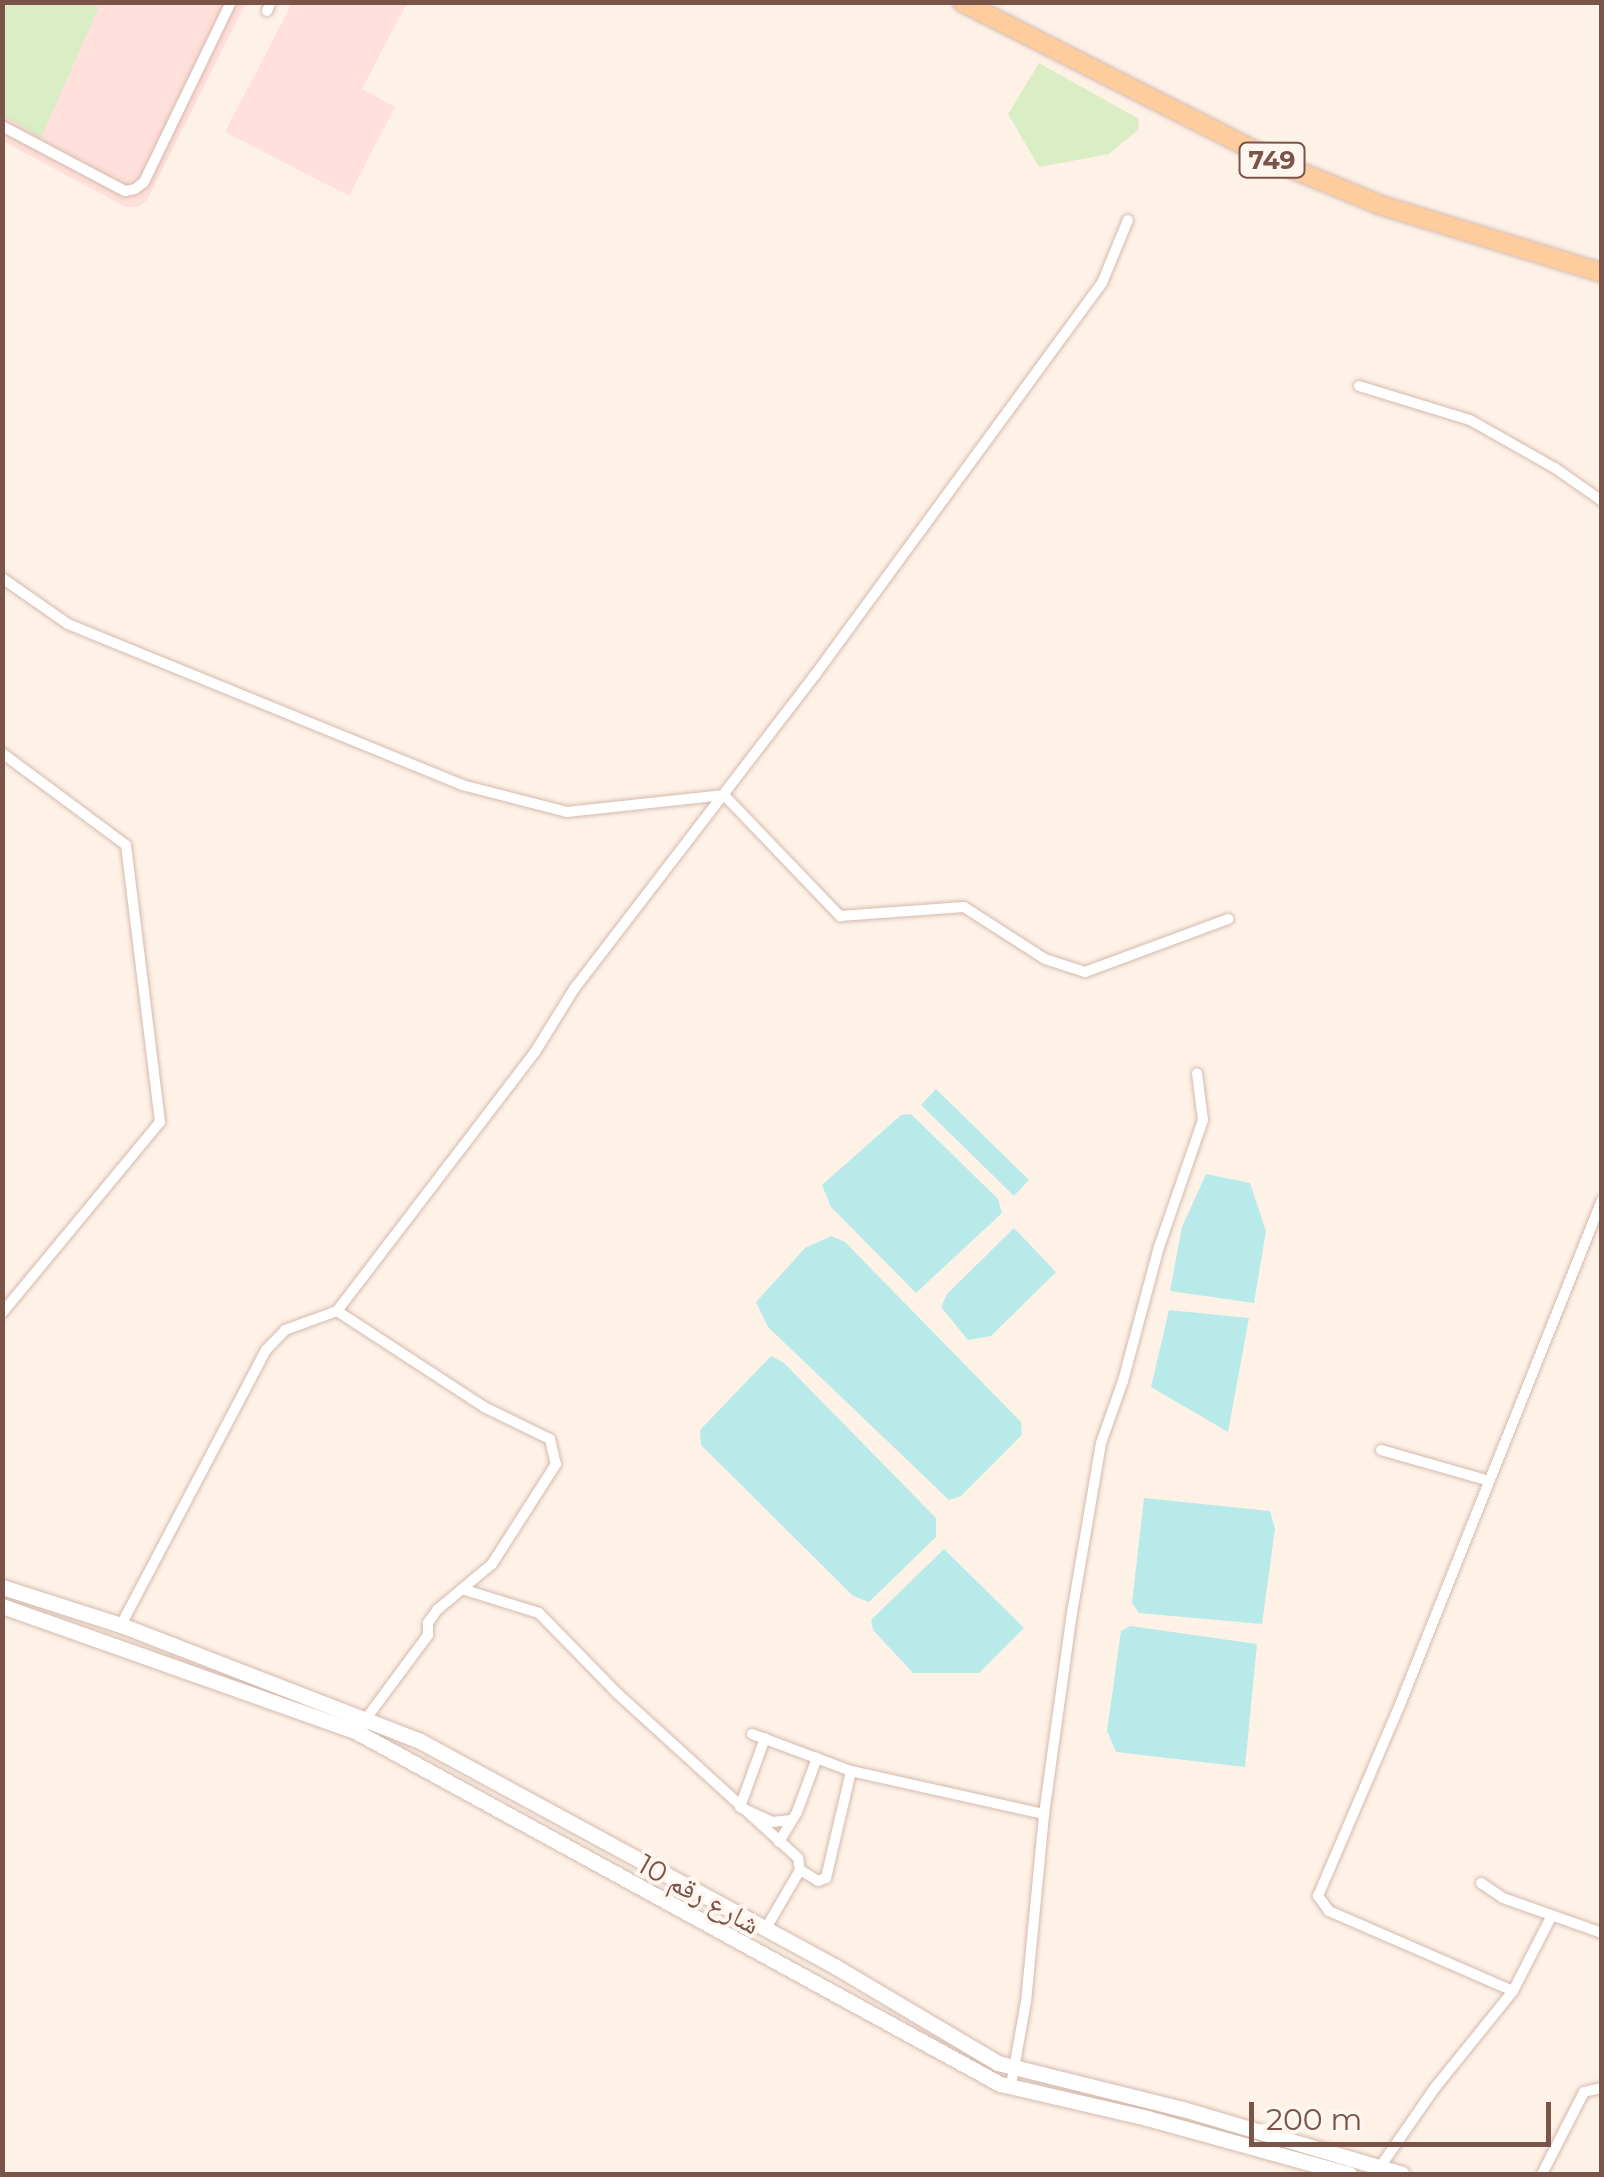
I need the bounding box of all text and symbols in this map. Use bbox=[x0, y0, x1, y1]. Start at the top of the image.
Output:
road number: 749 bbox=[1237, 140, 1307, 180]
street label: شارع رقم 10 bbox=[632, 1847, 766, 1941]
scale bar bbox=[1254, 2082, 1556, 2144]
text: 200 m bbox=[1266, 2101, 1362, 2138]

